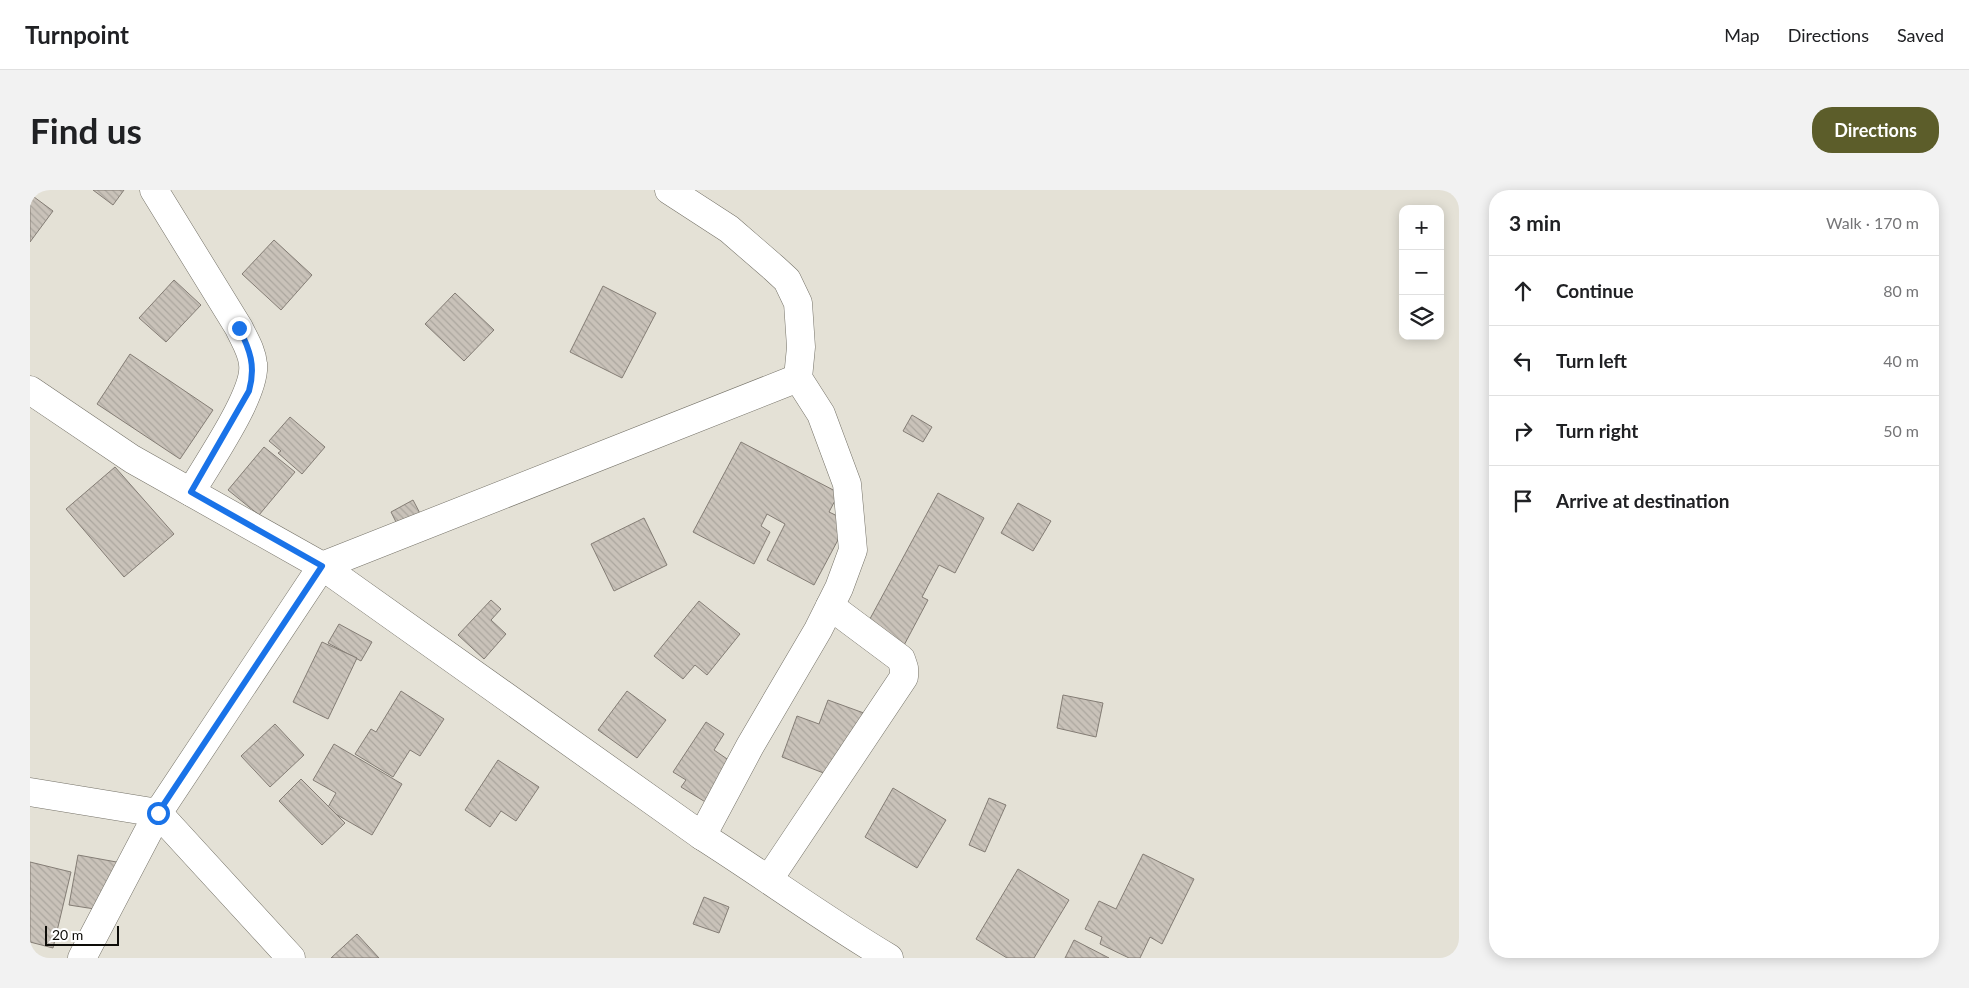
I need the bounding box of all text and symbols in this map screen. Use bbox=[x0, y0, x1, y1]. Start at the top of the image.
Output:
text: Turnpoint bbox=[25, 20, 129, 49]
text: Map bbox=[1724, 24, 1760, 46]
text: Directions bbox=[1788, 24, 1869, 46]
text: Saved bbox=[1897, 24, 1944, 46]
button: Directions bbox=[1812, 107, 1939, 153]
text: Find us bbox=[30, 109, 142, 151]
map controls bbox=[1399, 205, 1444, 340]
button: + bbox=[1399, 205, 1444, 250]
text: 3 min bbox=[1509, 210, 1561, 235]
text: Walk · 170 m bbox=[1826, 213, 1919, 232]
button: − bbox=[1399, 250, 1444, 295]
icon: ahead bbox=[1509, 277, 1537, 305]
text: Continue bbox=[1556, 279, 1634, 302]
text: 80 m bbox=[1883, 281, 1919, 300]
button: layers bbox=[1399, 295, 1444, 340]
route end bbox=[228, 317, 251, 340]
icon: left bbox=[1509, 347, 1537, 375]
text: Turn left bbox=[1556, 349, 1627, 372]
text: 40 m bbox=[1883, 351, 1919, 370]
icon: right bbox=[1509, 417, 1537, 445]
text: Turn right bbox=[1556, 419, 1638, 442]
text: 50 m bbox=[1883, 421, 1919, 440]
icon: arrive bbox=[1509, 487, 1537, 515]
text: Arrive at destination bbox=[1556, 489, 1729, 512]
route start bbox=[147, 802, 170, 825]
scale bar bbox=[45, 923, 119, 946]
text: 20 m bbox=[52, 926, 83, 943]

